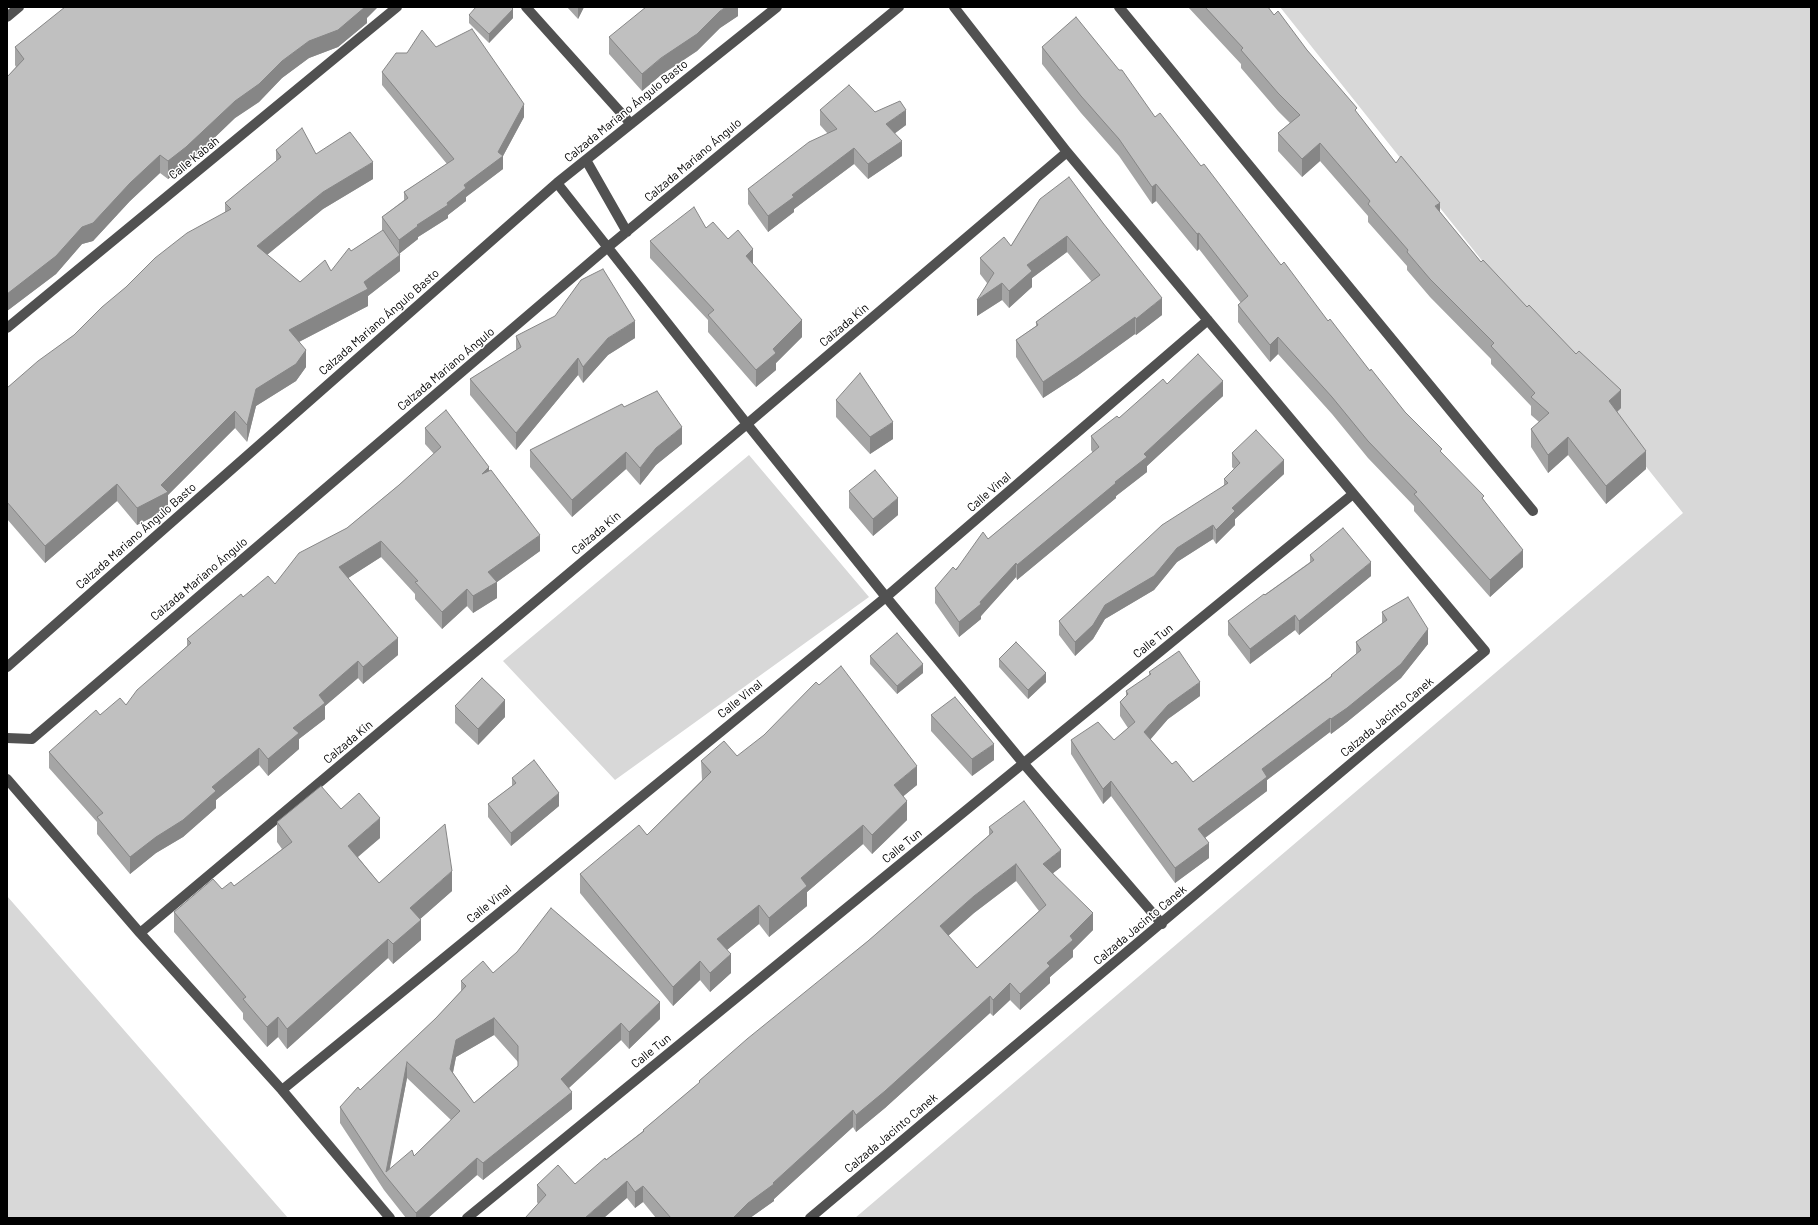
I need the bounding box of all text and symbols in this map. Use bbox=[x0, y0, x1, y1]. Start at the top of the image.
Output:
street label: Calzada Mariano Ángulo Basto bbox=[561, 57, 691, 165]
street label: Calzada Mariano Ángulo bbox=[642, 115, 744, 205]
street label: Calle Kabah bbox=[166, 133, 222, 183]
street label: Calzada Mariano Ángulo Basto bbox=[316, 266, 442, 378]
street label: Calzada Kin bbox=[817, 300, 871, 350]
street label: Calzada Mariano Ángulo bbox=[395, 324, 497, 414]
street label: Calle Vinal bbox=[964, 469, 1014, 515]
street label: Calzada Mariano Ángulo Basto bbox=[73, 480, 199, 592]
street label: Calzada Kin bbox=[569, 508, 623, 558]
street label: Calzada Mariano Ángulo bbox=[148, 534, 250, 624]
street label: Calle Tun bbox=[1130, 621, 1176, 661]
street label: Calzada Jacinto Canek bbox=[1338, 674, 1436, 760]
street label: Calle Vinal bbox=[715, 677, 765, 721]
street label: Calzada Kin bbox=[321, 717, 375, 767]
street label: Calle Tun bbox=[879, 826, 925, 866]
street label: Calle Vinal bbox=[464, 882, 514, 926]
street label: Calzada Jacinto Canek bbox=[1091, 882, 1189, 968]
street label: Calle Tun bbox=[628, 1031, 674, 1071]
street label: Calzada Jacinto Canek bbox=[842, 1090, 940, 1176]

